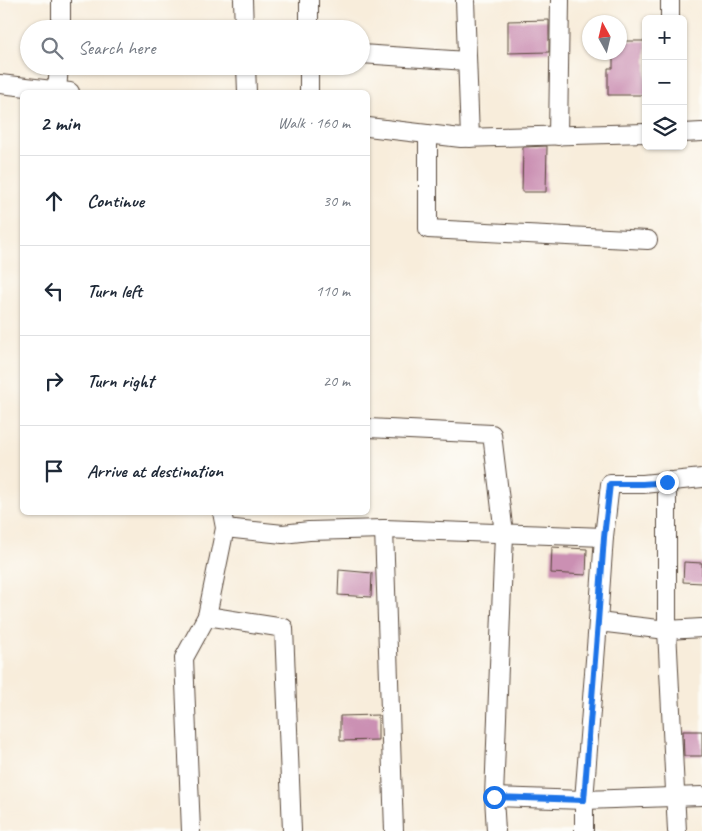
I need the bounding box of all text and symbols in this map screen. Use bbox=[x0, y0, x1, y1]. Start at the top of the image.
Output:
north arrow bbox=[582, 15, 627, 60]
map controls bbox=[642, 15, 687, 150]
button: + bbox=[642, 15, 687, 60]
search box bbox=[20, 20, 370, 75]
icon: search bbox=[38, 34, 66, 62]
text: Search here bbox=[78, 36, 155, 60]
button: − bbox=[642, 60, 687, 105]
button: layers bbox=[642, 105, 687, 150]
text: 2 min bbox=[40, 110, 80, 136]
text: Walk · 160 m bbox=[278, 113, 350, 133]
icon: ahead bbox=[40, 187, 68, 215]
text: Continue bbox=[87, 189, 144, 213]
text: 30 m bbox=[323, 191, 350, 211]
icon: left bbox=[40, 277, 68, 305]
text: Turn left bbox=[87, 279, 142, 303]
text: 110 m bbox=[316, 281, 350, 301]
icon: right bbox=[40, 367, 68, 395]
text: Turn right bbox=[87, 369, 154, 393]
text: 20 m bbox=[323, 371, 350, 391]
icon: arrive bbox=[40, 457, 68, 485]
text: Arrive at destination bbox=[87, 459, 223, 483]
route end bbox=[656, 471, 679, 494]
route start bbox=[483, 786, 506, 809]

